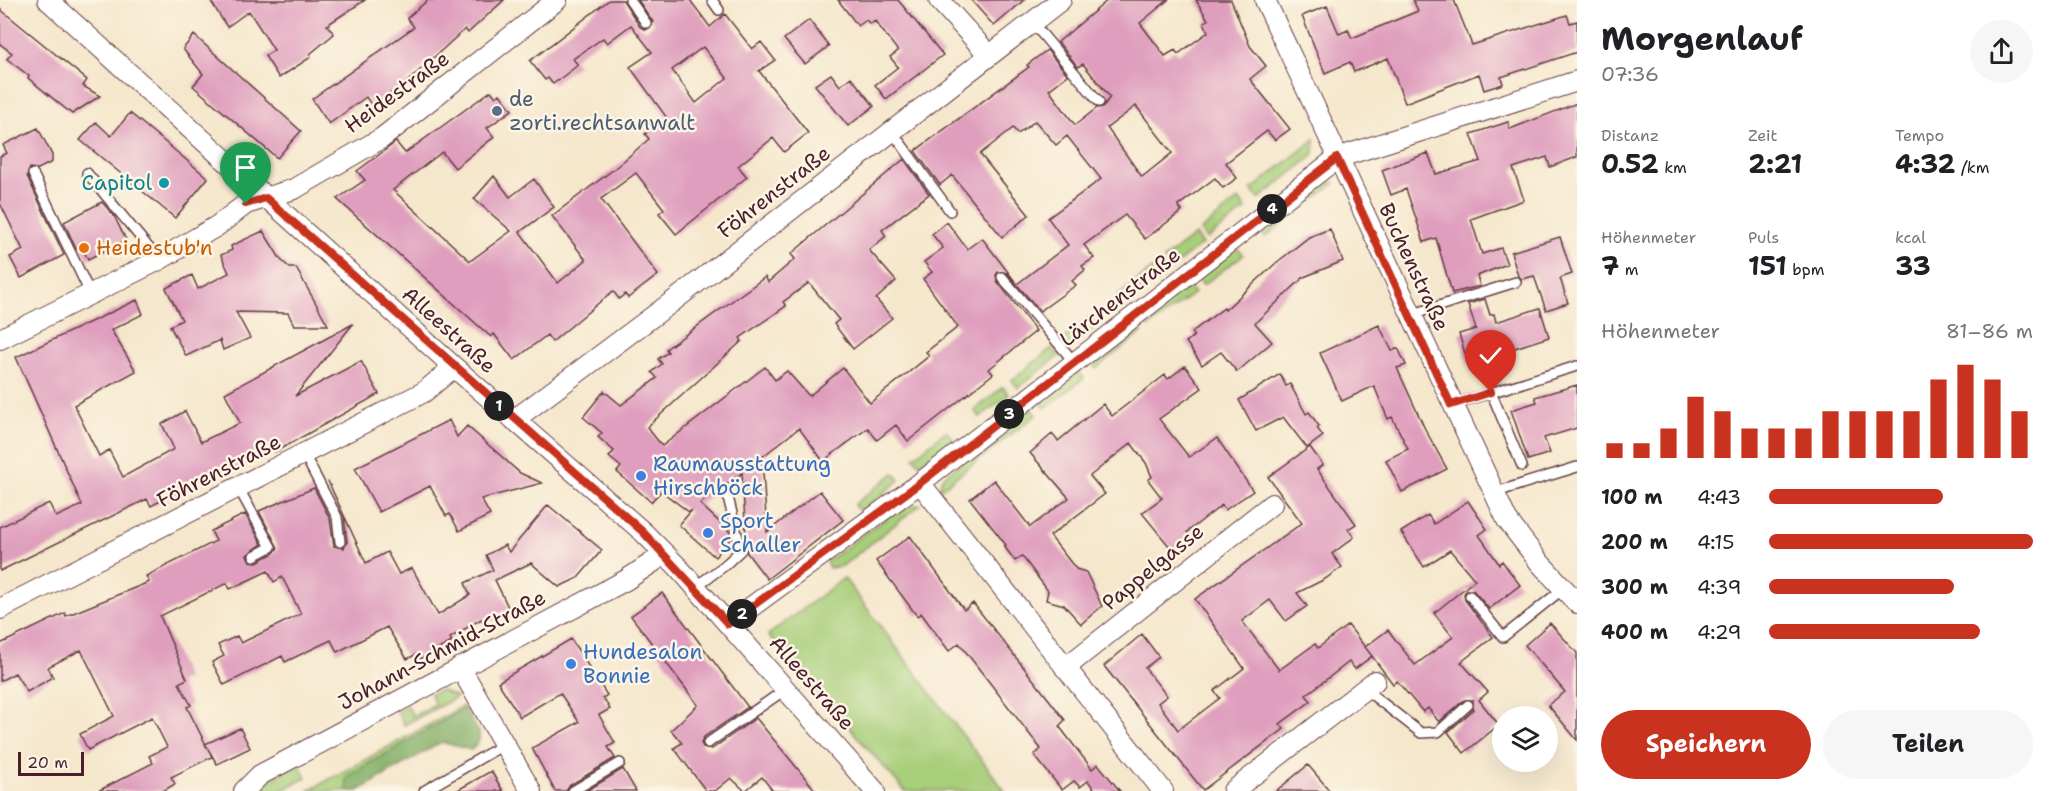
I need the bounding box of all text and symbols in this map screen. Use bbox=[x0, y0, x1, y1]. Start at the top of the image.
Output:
text: Morgenlauf bbox=[1601, 16, 1803, 61]
button: share bbox=[1970, 20, 2033, 83]
street label: Heidestraße bbox=[339, 44, 455, 140]
text: 07:36 bbox=[1601, 61, 1659, 87]
place label: de zorti.rechtsanwalt bbox=[509, 85, 695, 137]
marker: de zorti.rechtsanwalt bbox=[490, 104, 504, 118]
text: Distanz bbox=[1601, 125, 1659, 146]
text: Zeit bbox=[1748, 125, 1777, 146]
text: Tempo bbox=[1895, 125, 1944, 146]
street label: Föhrenstraße bbox=[712, 139, 836, 245]
pin bbox=[220, 142, 271, 204]
text: 0.52 bbox=[1601, 146, 1659, 181]
text: 2:21 bbox=[1748, 146, 1802, 181]
text: 4:32 bbox=[1895, 146, 1955, 181]
icon: arrive bbox=[229, 151, 262, 184]
text: km bbox=[1659, 157, 1687, 178]
text: /km bbox=[1955, 157, 1990, 178]
place label: Capitol bbox=[81, 169, 153, 197]
marker: Capitol bbox=[157, 176, 171, 190]
pin: 4 bbox=[1257, 194, 1287, 224]
text: 4 bbox=[1266, 198, 1278, 219]
street label: Buchenstraße bbox=[1372, 199, 1456, 335]
text: Höhenmeter bbox=[1601, 227, 1696, 248]
text: Puls bbox=[1748, 227, 1779, 248]
text: kcal bbox=[1895, 227, 1926, 248]
place label: Heidestub'n bbox=[96, 234, 213, 262]
marker: Heidestub'n bbox=[77, 241, 91, 255]
street label: Lärchenstraße bbox=[1054, 241, 1186, 353]
text: 7 bbox=[1601, 248, 1619, 283]
text: 151 bbox=[1748, 248, 1787, 283]
text: 33 bbox=[1895, 248, 1931, 283]
text: m bbox=[1619, 259, 1638, 280]
text: bpm bbox=[1787, 259, 1824, 280]
street label: Alleestraße bbox=[396, 280, 502, 380]
text: Höhenmeter bbox=[1601, 318, 1720, 344]
text: 81–86 m bbox=[1946, 318, 2033, 344]
pin bbox=[1465, 330, 1516, 392]
icon: check bbox=[1474, 339, 1507, 372]
pin: 1 bbox=[484, 391, 514, 421]
text: 1 bbox=[495, 395, 503, 416]
pin: 3 bbox=[994, 399, 1024, 429]
text: 3 bbox=[1003, 403, 1015, 424]
street label: Föhrenstraße bbox=[152, 428, 286, 514]
place label: Raumausstattung Hirschböck bbox=[653, 450, 831, 502]
marker: Raumausstattung Hirschböck bbox=[634, 469, 648, 483]
text: 100 m bbox=[1601, 484, 1663, 510]
text: 4:43 bbox=[1697, 484, 1741, 510]
place label: Sport Schaller bbox=[720, 507, 801, 559]
street label: Pappelgasse bbox=[1096, 517, 1210, 617]
marker: Sport Schaller bbox=[701, 526, 715, 540]
text: 200 m bbox=[1601, 529, 1668, 555]
text: 4:15 bbox=[1697, 529, 1735, 555]
text: 300 m bbox=[1601, 574, 1668, 600]
text: 4:39 bbox=[1697, 574, 1742, 600]
street label: Johann-Schmid-Straße bbox=[333, 583, 551, 717]
pin: 2 bbox=[727, 599, 757, 629]
text: 2 bbox=[736, 603, 748, 624]
text: 400 m bbox=[1601, 619, 1668, 645]
text: 4:29 bbox=[1697, 619, 1742, 645]
street label: Alleestraße bbox=[763, 630, 861, 736]
place label: Hundesalon Bonnie bbox=[583, 638, 703, 690]
marker: Hundesalon Bonnie bbox=[564, 657, 578, 671]
map controls bbox=[1492, 706, 1558, 772]
button: layers bbox=[1492, 706, 1558, 772]
button: Speichern bbox=[1601, 710, 1811, 779]
button: Teilen bbox=[1823, 710, 2033, 779]
scale bar bbox=[18, 749, 84, 776]
text: 20 m bbox=[27, 752, 68, 773]

